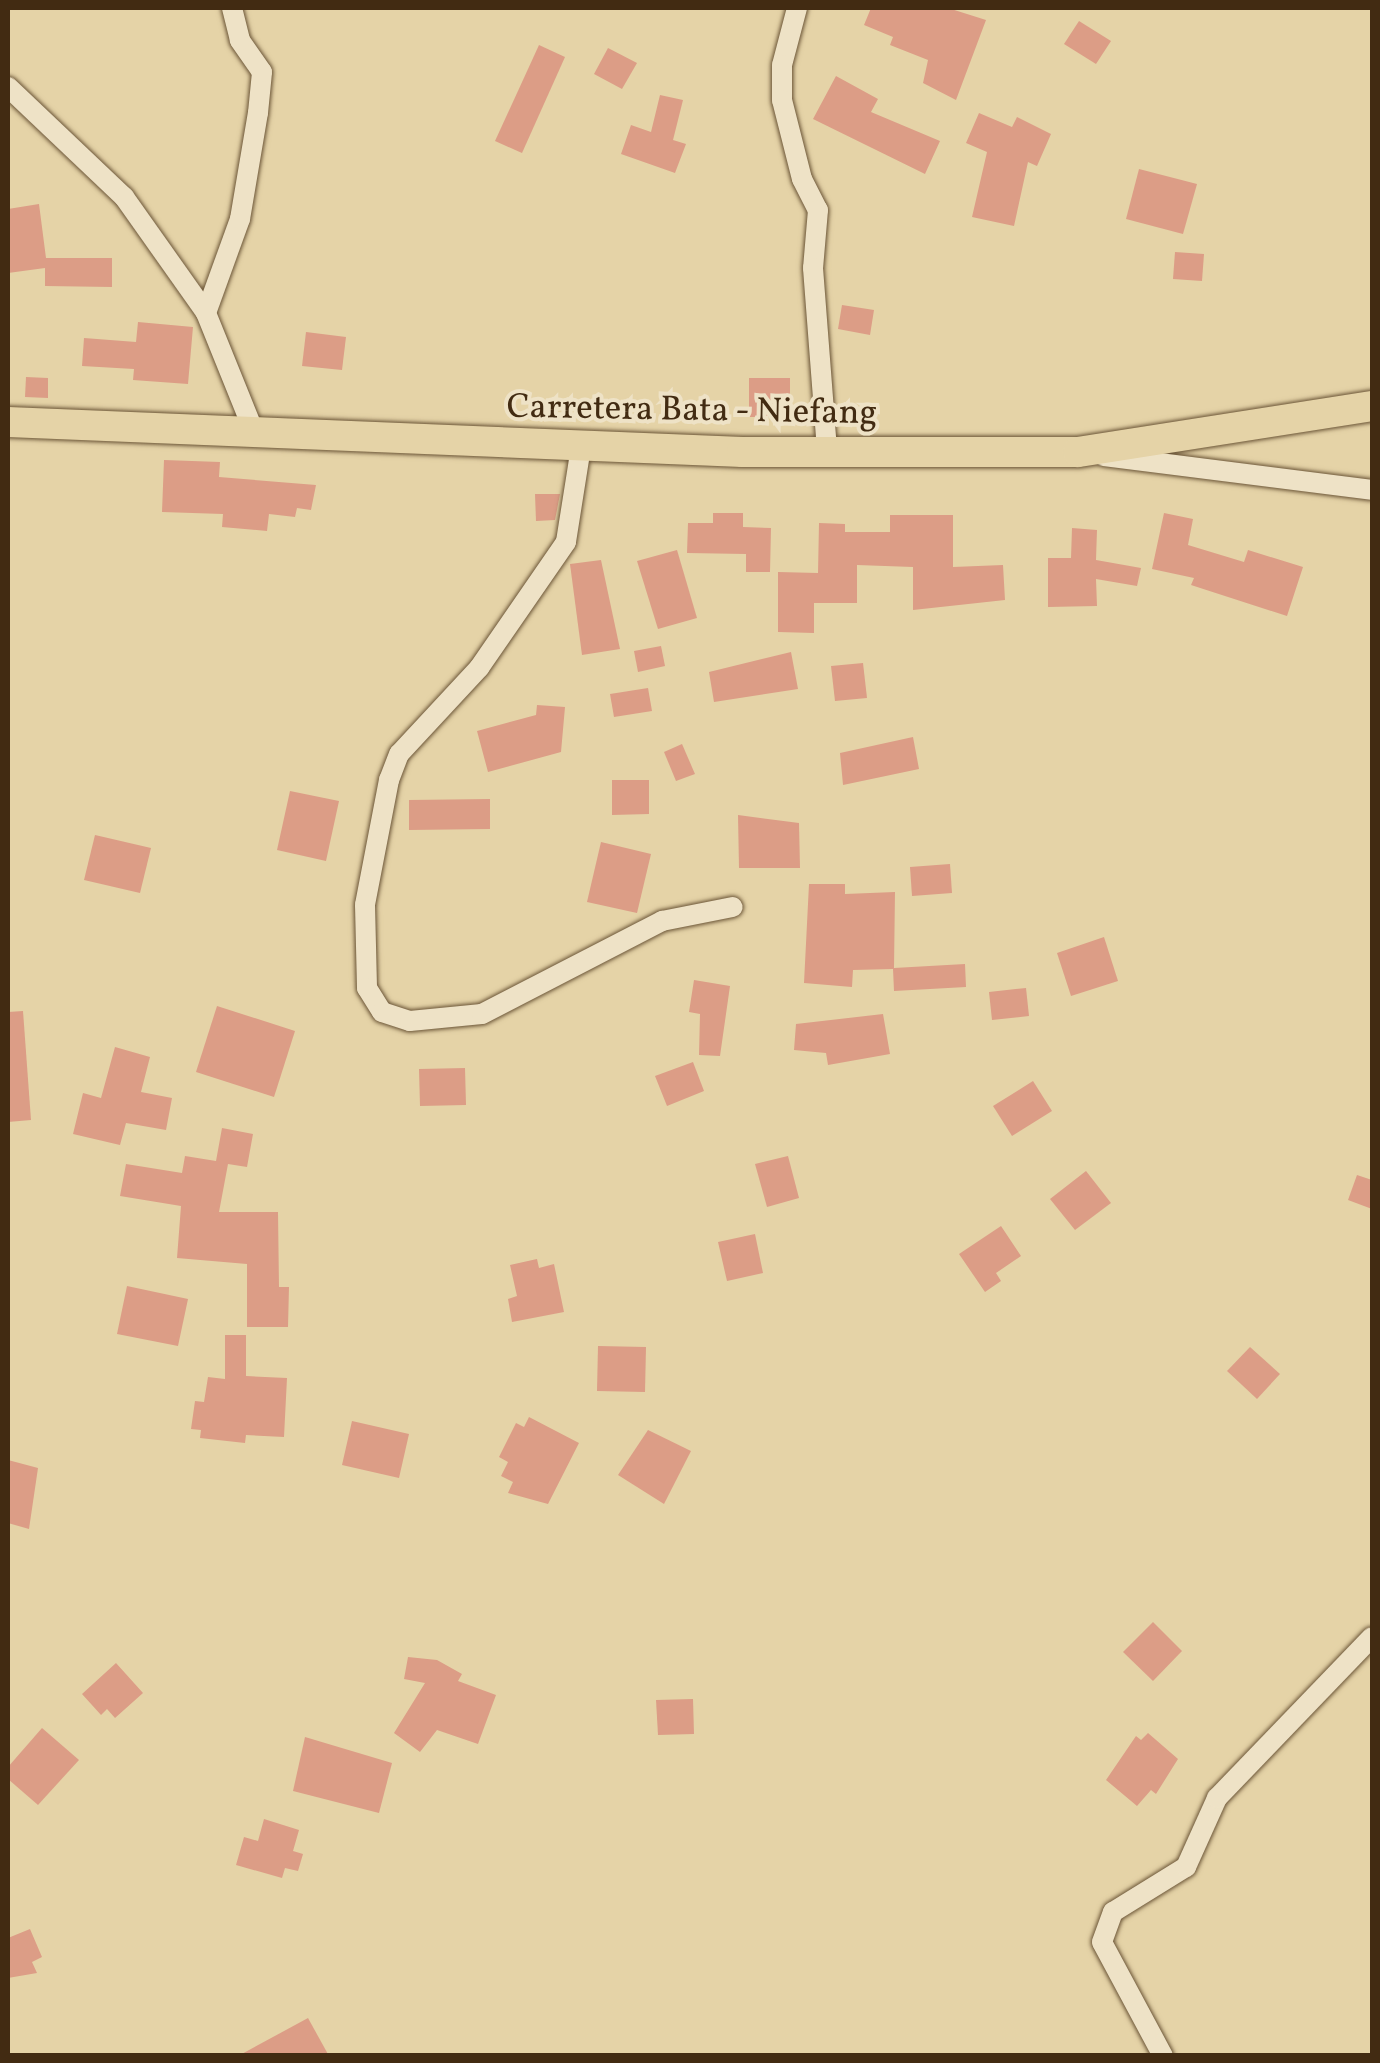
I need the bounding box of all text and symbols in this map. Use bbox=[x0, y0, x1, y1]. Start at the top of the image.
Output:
street label: Carretera Bata - Niefang bbox=[506, 387, 878, 435]

